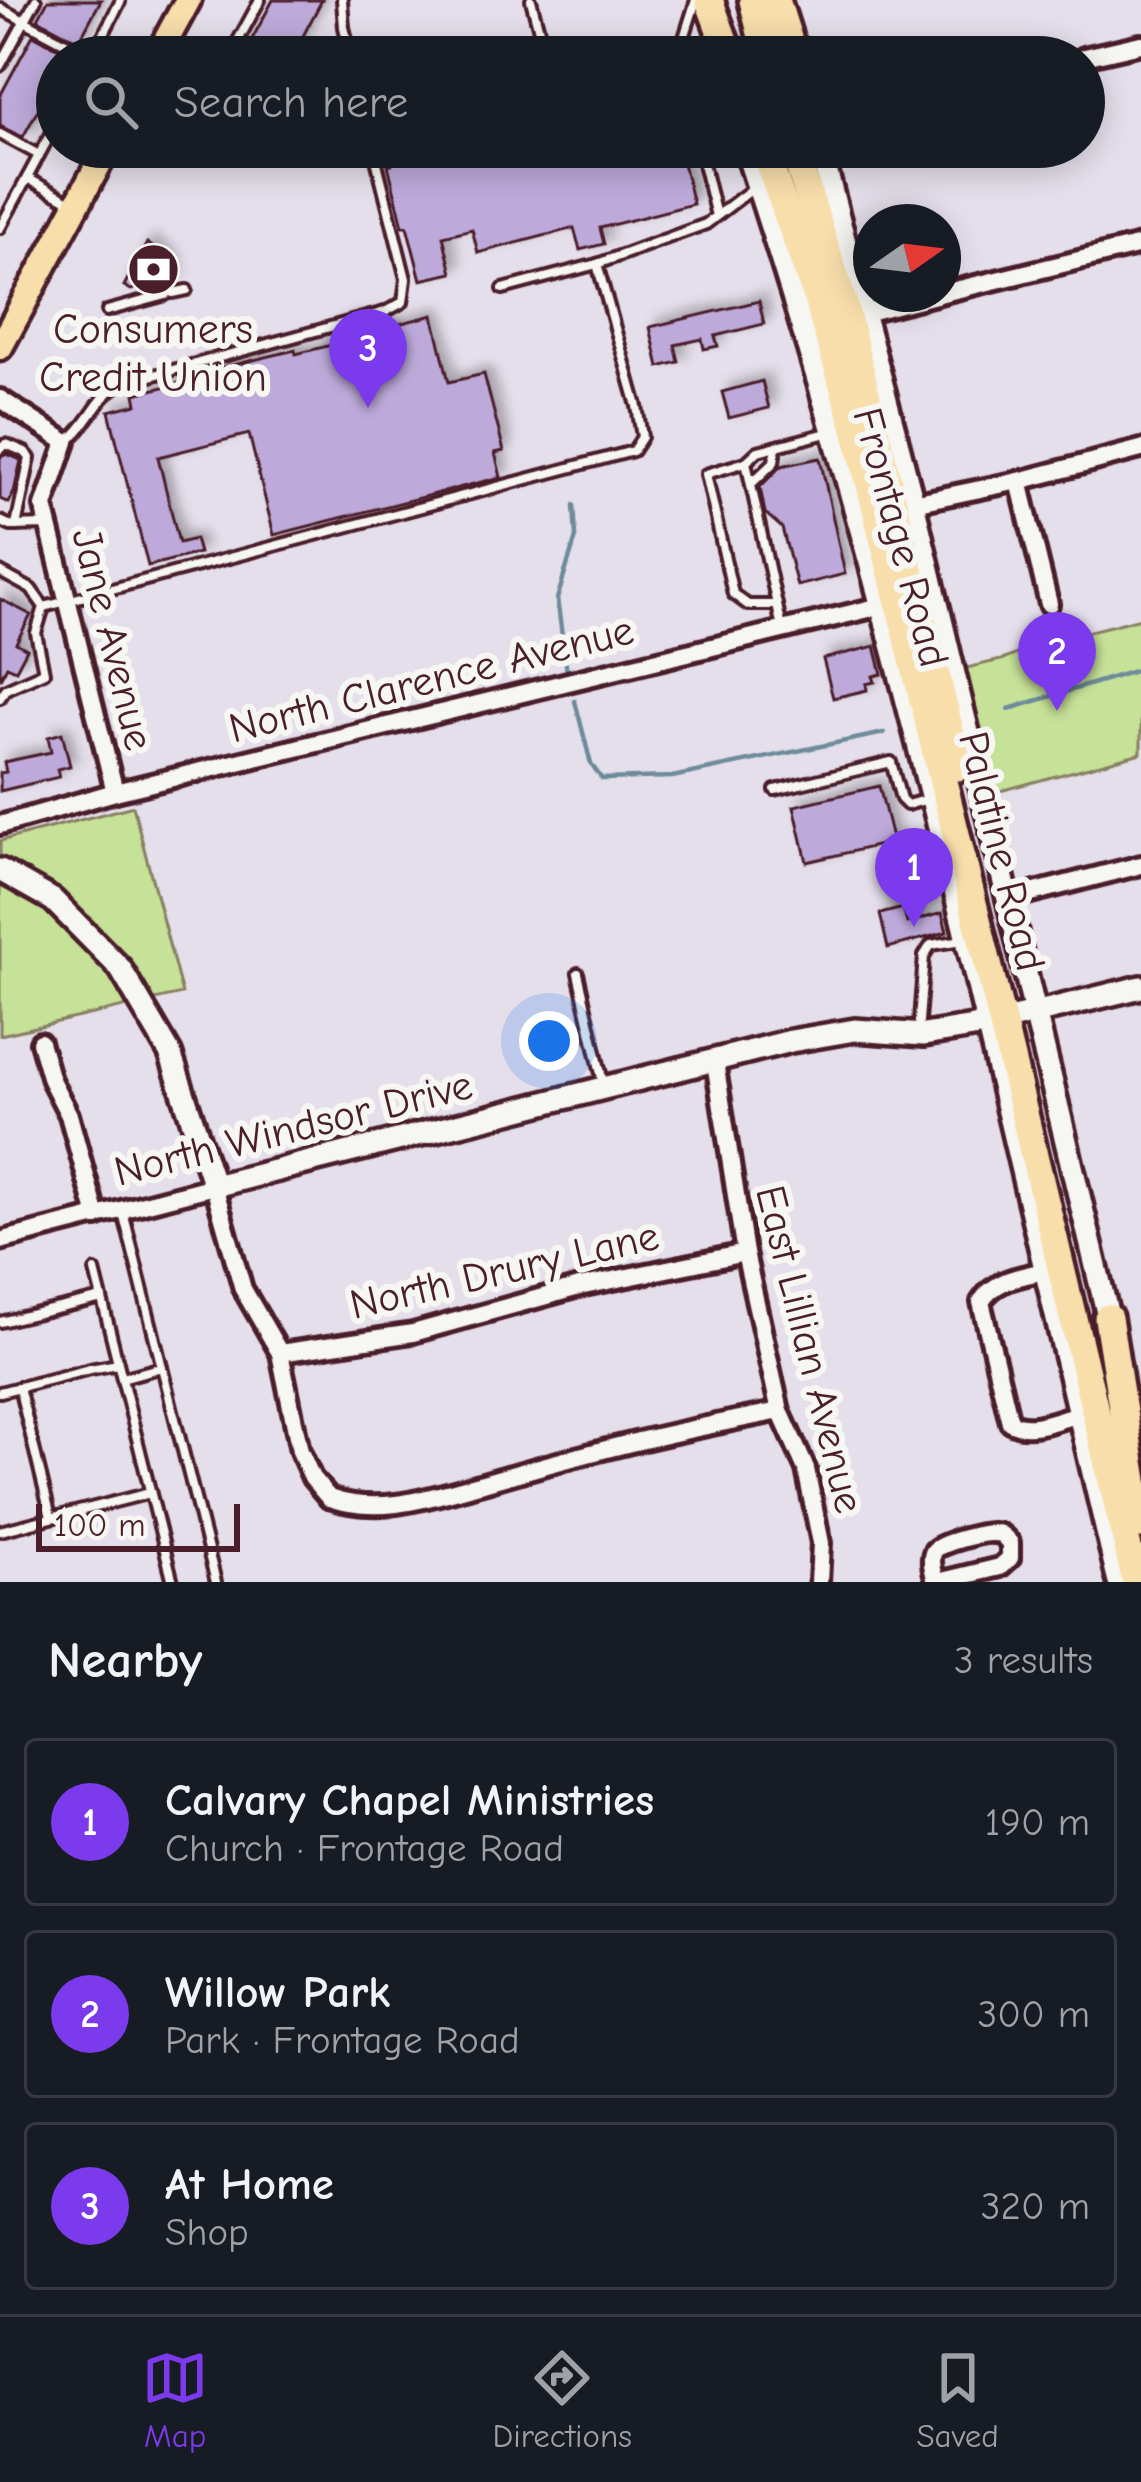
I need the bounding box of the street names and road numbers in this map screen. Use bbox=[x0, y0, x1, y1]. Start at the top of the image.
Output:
street label: Frontage Road bbox=[842, 403, 959, 672]
street label: Jane Avenue bbox=[61, 523, 164, 755]
street label: North Clarence Avenue bbox=[224, 605, 639, 753]
street label: Palatine Road bbox=[948, 727, 1055, 976]
street label: North Windsor Drive bbox=[109, 1060, 477, 1197]
street label: East Lillian Avenue bbox=[745, 1181, 874, 1518]
street label: North Drury Lane bbox=[345, 1211, 663, 1330]

